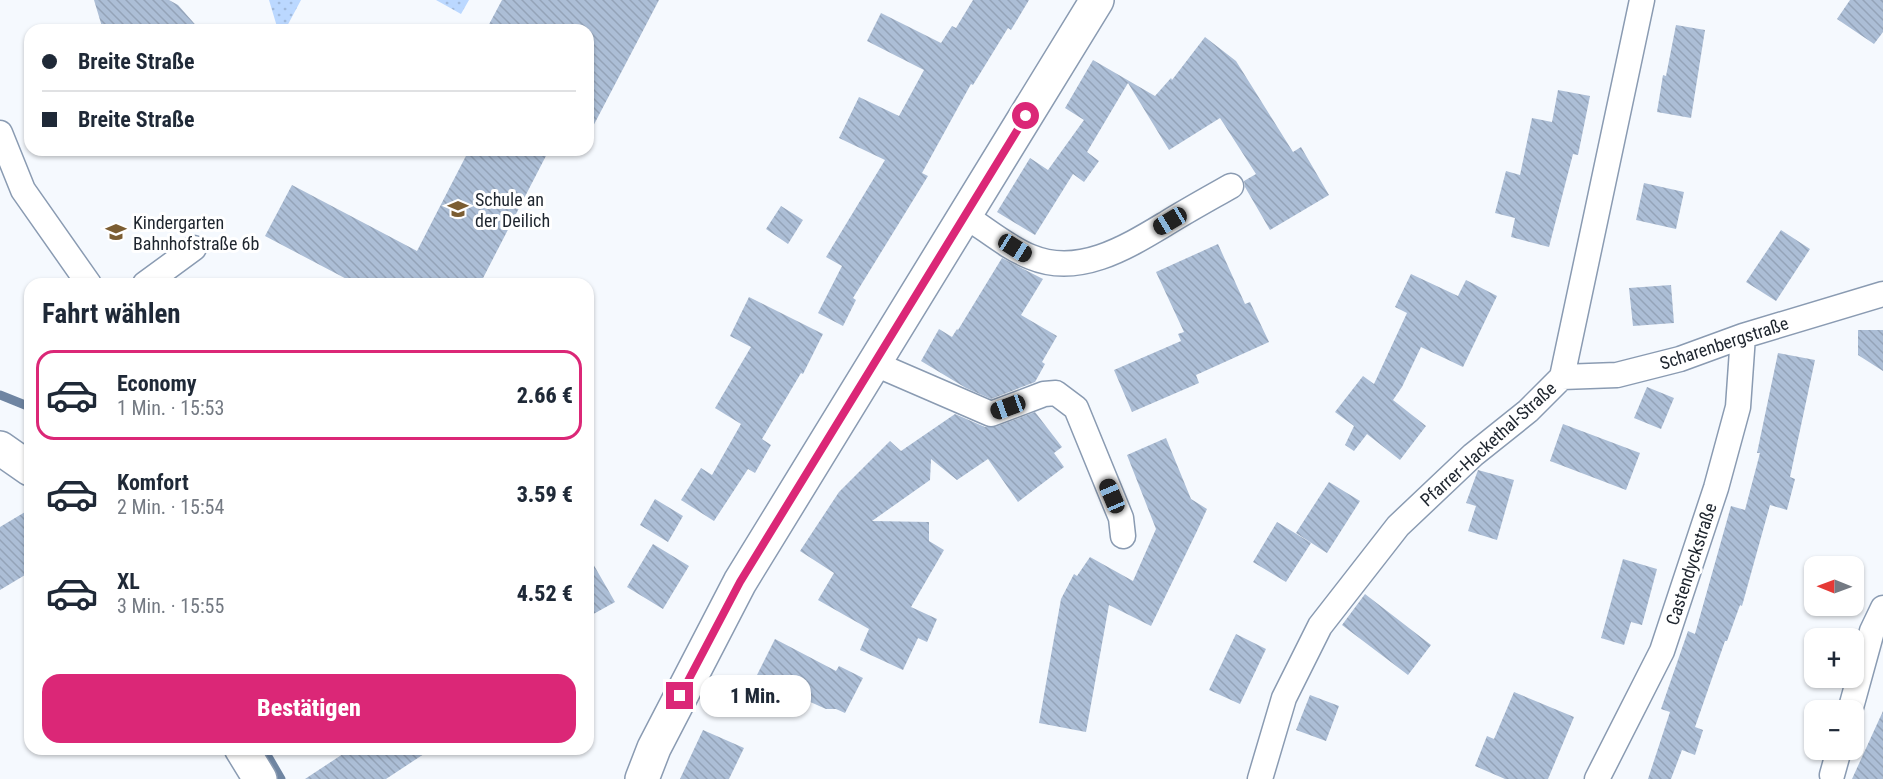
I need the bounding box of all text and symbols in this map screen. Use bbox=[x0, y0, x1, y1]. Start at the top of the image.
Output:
text: Breite Straße bbox=[78, 49, 195, 74]
route start bbox=[1012, 102, 1039, 129]
text: Breite Straße bbox=[78, 107, 195, 132]
place label: Schule an der Deilich bbox=[475, 189, 550, 231]
school or university icon: Schule an der Deilich bbox=[446, 197, 470, 221]
car bbox=[1150, 204, 1190, 238]
place label: Kindergarten Bahnhofstraße 6b bbox=[133, 212, 259, 254]
school or university icon: Kindergarten Bahnhofstraße 6b bbox=[104, 220, 128, 244]
car bbox=[995, 231, 1035, 265]
text: Fahrt wählen bbox=[42, 298, 181, 330]
street label: Scharenbergstraße bbox=[1657, 312, 1791, 374]
icon: car bbox=[45, 368, 99, 422]
text: Economy bbox=[117, 371, 197, 396]
street label: Pfarrer-Hackethal-Straße bbox=[1416, 377, 1560, 511]
text: 2.66 € bbox=[517, 383, 573, 408]
car bbox=[988, 392, 1028, 422]
text: 1 Min. · 15:53 bbox=[117, 396, 224, 420]
icon: car bbox=[45, 467, 99, 521]
text: Komfort bbox=[117, 470, 189, 495]
car bbox=[1097, 476, 1127, 516]
text: 3.59 € bbox=[517, 482, 573, 507]
text: 2 Min. · 15:54 bbox=[117, 495, 224, 519]
street label: Castendyckstraße bbox=[1661, 500, 1721, 628]
north arrow bbox=[1804, 556, 1864, 616]
map controls bbox=[1804, 556, 1864, 760]
icon: car bbox=[45, 566, 99, 620]
text: XL bbox=[117, 569, 140, 594]
text: 4.52 € bbox=[517, 581, 573, 606]
text: 3 Min. · 15:55 bbox=[117, 594, 224, 618]
button: + bbox=[1804, 628, 1864, 688]
button: Bestätigen bbox=[42, 674, 576, 743]
callout: 1 Min. bbox=[701, 675, 812, 717]
route end bbox=[666, 682, 693, 709]
text: 1 Min. bbox=[730, 684, 781, 708]
button: − bbox=[1804, 700, 1864, 760]

